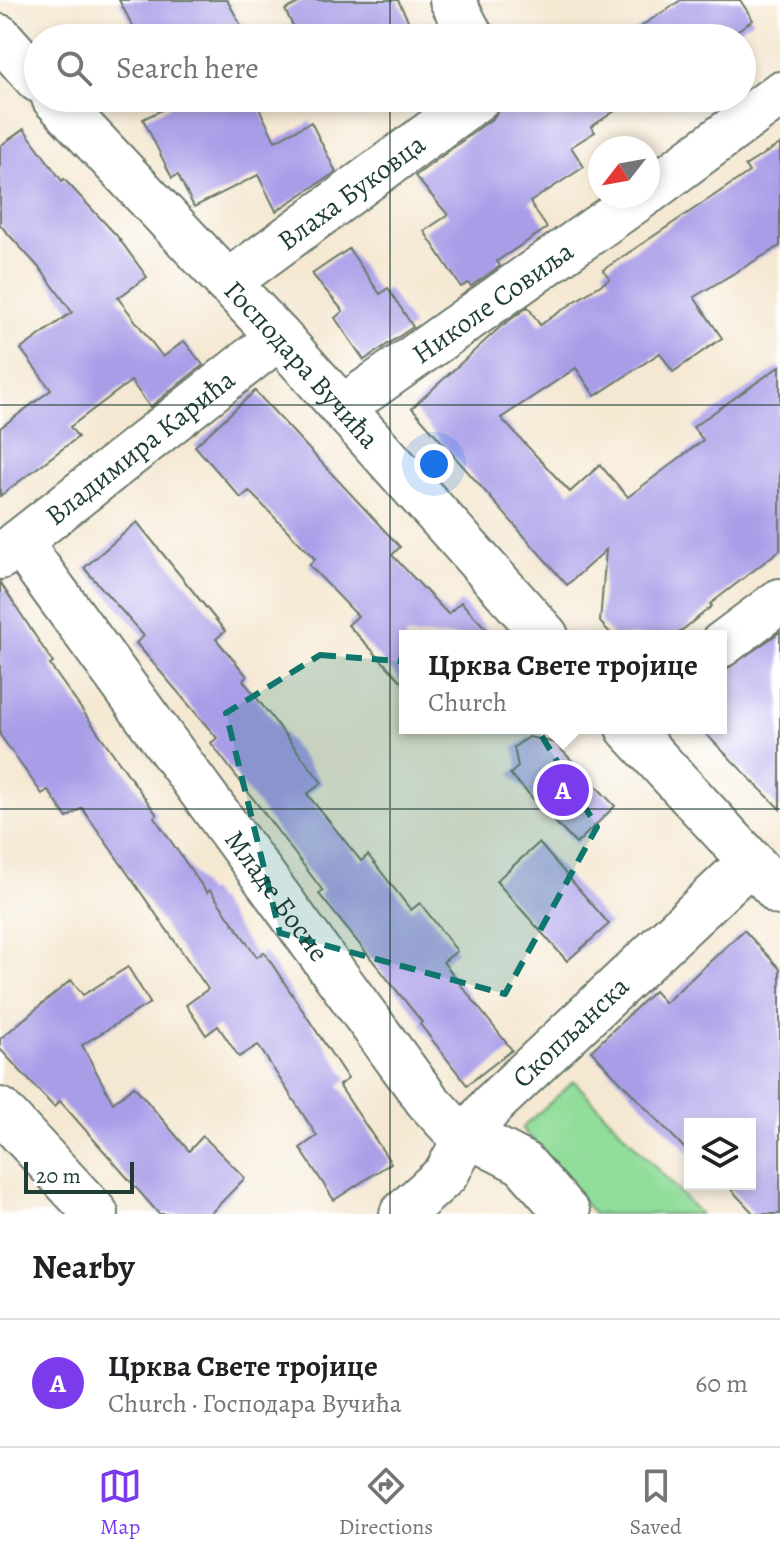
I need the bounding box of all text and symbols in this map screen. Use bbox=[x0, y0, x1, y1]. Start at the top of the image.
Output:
search box bbox=[24, 24, 756, 112]
icon: search bbox=[52, 46, 96, 90]
text: Search here bbox=[116, 48, 259, 88]
street label: Влаха Буковца bbox=[270, 125, 433, 260]
north arrow bbox=[588, 136, 660, 208]
street label: Николе Совиља bbox=[404, 232, 581, 373]
street label: Господара Вучића bbox=[215, 272, 388, 457]
street label: Владимира Карића bbox=[38, 361, 243, 534]
your location bbox=[414, 444, 454, 484]
popup bbox=[399, 630, 727, 734]
text: Црква Свете тројице bbox=[428, 645, 698, 685]
text: Church bbox=[428, 685, 507, 720]
pin: A bbox=[537, 760, 589, 820]
street label: Младе Босне bbox=[216, 822, 338, 970]
street label: Скопљанска bbox=[504, 968, 637, 1097]
map controls bbox=[684, 1118, 756, 1190]
button: layers bbox=[684, 1118, 756, 1190]
scale bar bbox=[24, 1158, 134, 1194]
text: 20 m bbox=[36, 1161, 81, 1191]
text: Nearby bbox=[32, 1243, 135, 1290]
text: Црква Свете тројице bbox=[108, 1346, 378, 1386]
text: A bbox=[50, 1366, 66, 1401]
text: 60 m bbox=[695, 1366, 748, 1401]
text: Church · Господара Вучића bbox=[108, 1386, 402, 1421]
tab: Map bbox=[98, 1464, 142, 1542]
tab: Directions bbox=[339, 1464, 433, 1542]
tab: Saved bbox=[630, 1464, 682, 1542]

